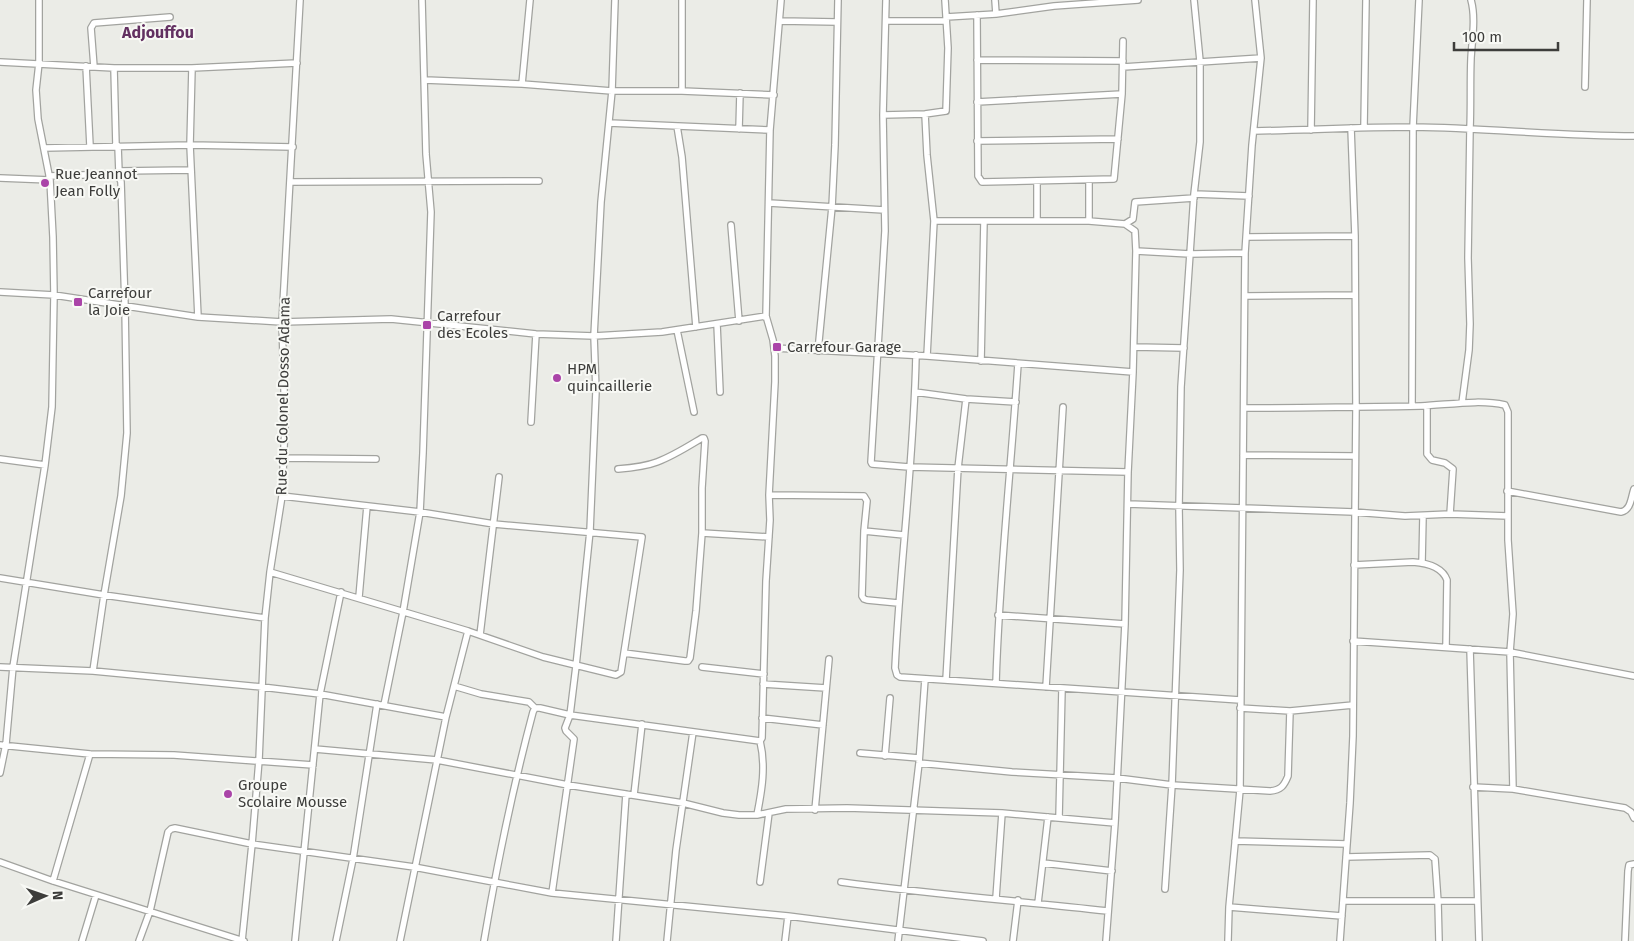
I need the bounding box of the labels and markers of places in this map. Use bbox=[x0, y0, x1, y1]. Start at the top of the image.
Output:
place label: Rue Jeannot Jean Folly bbox=[55, 165, 138, 200]
marker: Rue Jeannot Jean Folly bbox=[39, 177, 51, 189]
place label: Carrefour la Joie bbox=[88, 284, 152, 319]
marker: Carrefour la Joie bbox=[72, 296, 84, 308]
place label: Carrefour des Ecoles bbox=[437, 307, 508, 342]
marker: Carrefour des Ecoles bbox=[421, 319, 433, 331]
place label: Carrefour Garage bbox=[787, 338, 901, 356]
marker: Carrefour Garage bbox=[771, 341, 783, 353]
place label: HPM quincaillerie bbox=[567, 360, 652, 395]
marker: HPM quincaillerie bbox=[551, 372, 563, 384]
place label: Groupe Scolaire Mousse bbox=[238, 776, 347, 811]
marker: Groupe Scolaire Mousse bbox=[222, 788, 234, 800]

